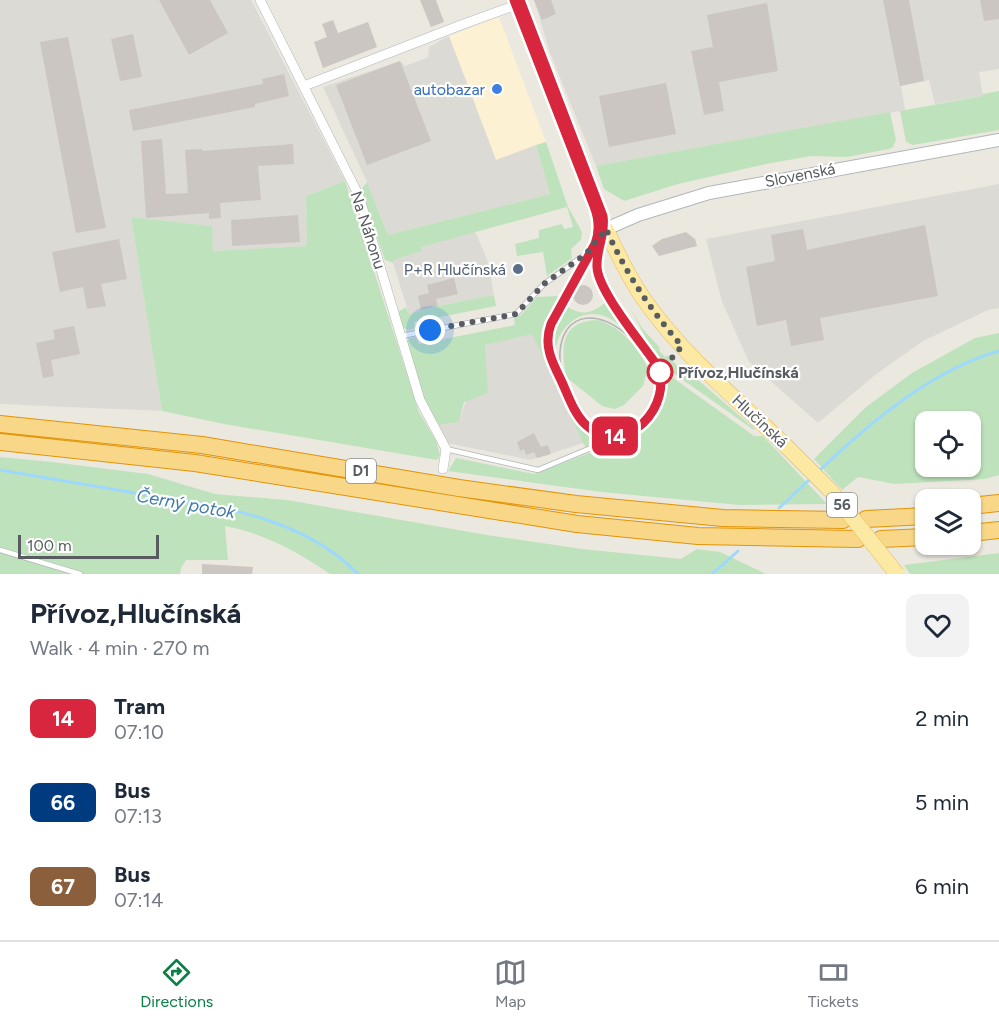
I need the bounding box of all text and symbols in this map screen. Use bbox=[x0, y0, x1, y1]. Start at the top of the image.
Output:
place label: autobazar bbox=[414, 80, 486, 99]
marker: autobazar bbox=[490, 82, 504, 96]
street label: Slovenská bbox=[763, 159, 837, 191]
street label: Na Náhonu bbox=[346, 189, 390, 271]
place label: P+R Hlučínská bbox=[404, 260, 506, 279]
marker: P+R Hlučínská bbox=[511, 262, 525, 276]
your location bbox=[415, 315, 445, 345]
marker: Přívoz,Hlučínská bbox=[647, 359, 673, 385]
place label: Přívoz,Hlučínská bbox=[678, 363, 799, 382]
street label: Hlučínská bbox=[728, 391, 792, 451]
map controls bbox=[915, 411, 981, 555]
button: locate bbox=[915, 411, 981, 477]
line badge: 14 bbox=[588, 416, 642, 456]
text: 14 bbox=[604, 424, 626, 449]
road number: D1 bbox=[346, 459, 376, 483]
water label: Černý potok bbox=[135, 484, 238, 524]
button: layers bbox=[915, 489, 981, 555]
road number: 56 bbox=[827, 493, 857, 517]
scale bar bbox=[18, 532, 159, 560]
text: 100 m bbox=[27, 536, 72, 555]
button: heart bbox=[906, 594, 969, 657]
text: Přívoz,Hlučínská bbox=[30, 596, 241, 630]
text: Walk · 4 min · 270 m bbox=[30, 636, 210, 660]
text: Tram bbox=[114, 693, 165, 720]
text: 2 min bbox=[915, 705, 969, 732]
text: 14 bbox=[52, 706, 74, 731]
text: 07:10 bbox=[114, 720, 164, 744]
text: Bus bbox=[114, 777, 150, 804]
text: 5 min bbox=[915, 789, 969, 816]
text: 66 bbox=[51, 790, 75, 815]
text: 07:13 bbox=[114, 804, 162, 828]
text: Bus bbox=[114, 861, 150, 888]
text: 6 min bbox=[915, 873, 969, 900]
text: 67 bbox=[51, 874, 75, 899]
text: 07:14 bbox=[114, 888, 163, 912]
tab: Directions bbox=[140, 956, 213, 1011]
tab: Map bbox=[494, 956, 527, 1011]
tab: Tickets bbox=[808, 956, 859, 1011]

